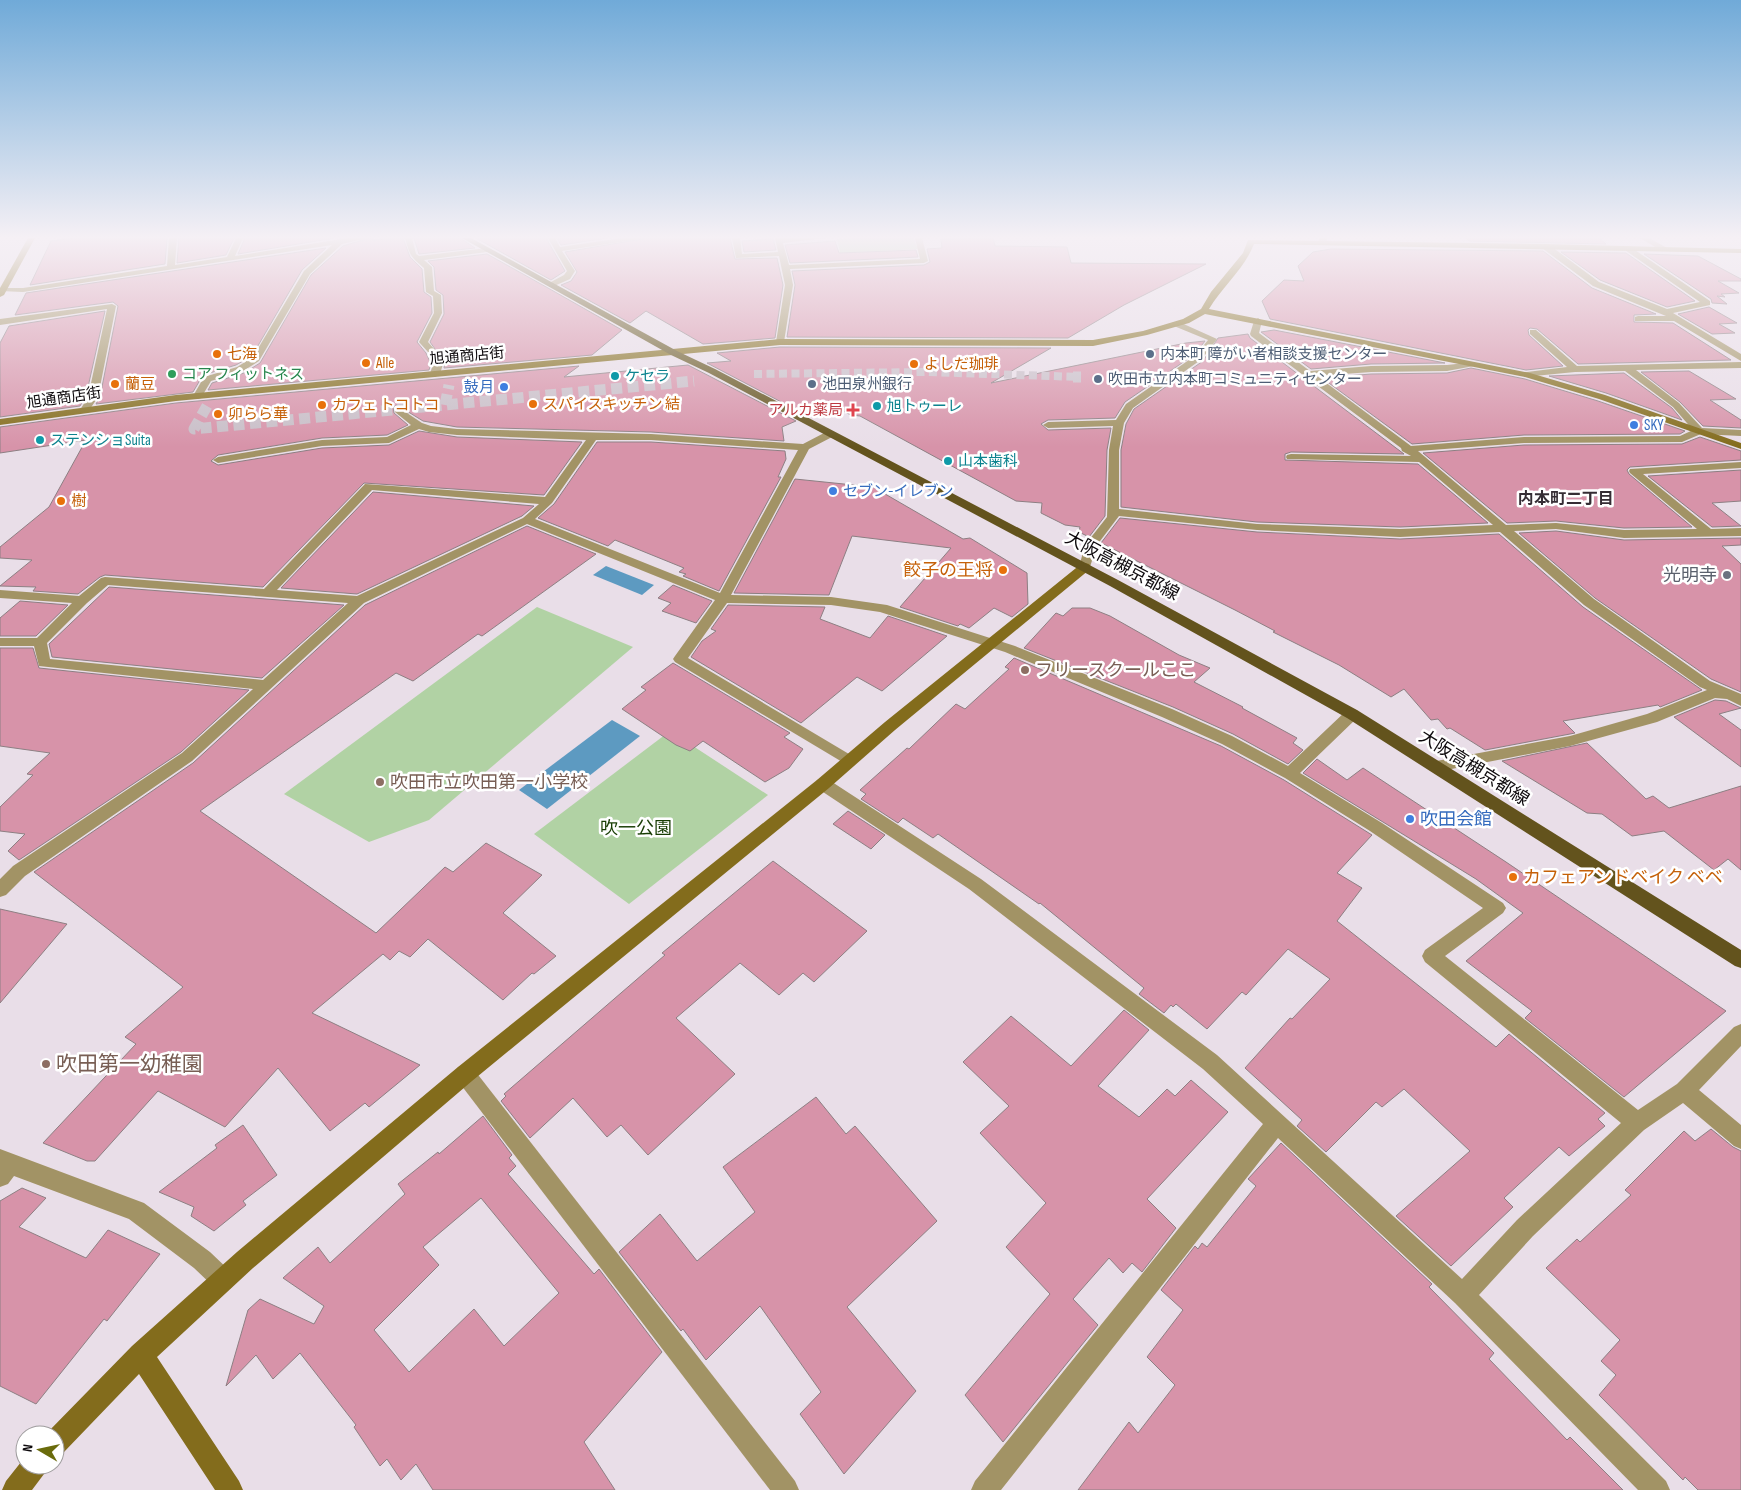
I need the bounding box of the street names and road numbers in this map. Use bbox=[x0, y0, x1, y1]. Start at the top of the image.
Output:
street label: 旭通商店街 bbox=[429, 343, 505, 369]
street label: 旭通商店街 bbox=[26, 383, 102, 413]
street label: 大阪高槻京都線 bbox=[1061, 527, 1183, 605]
street label: 大阪高槻京都線 bbox=[1415, 726, 1533, 810]

